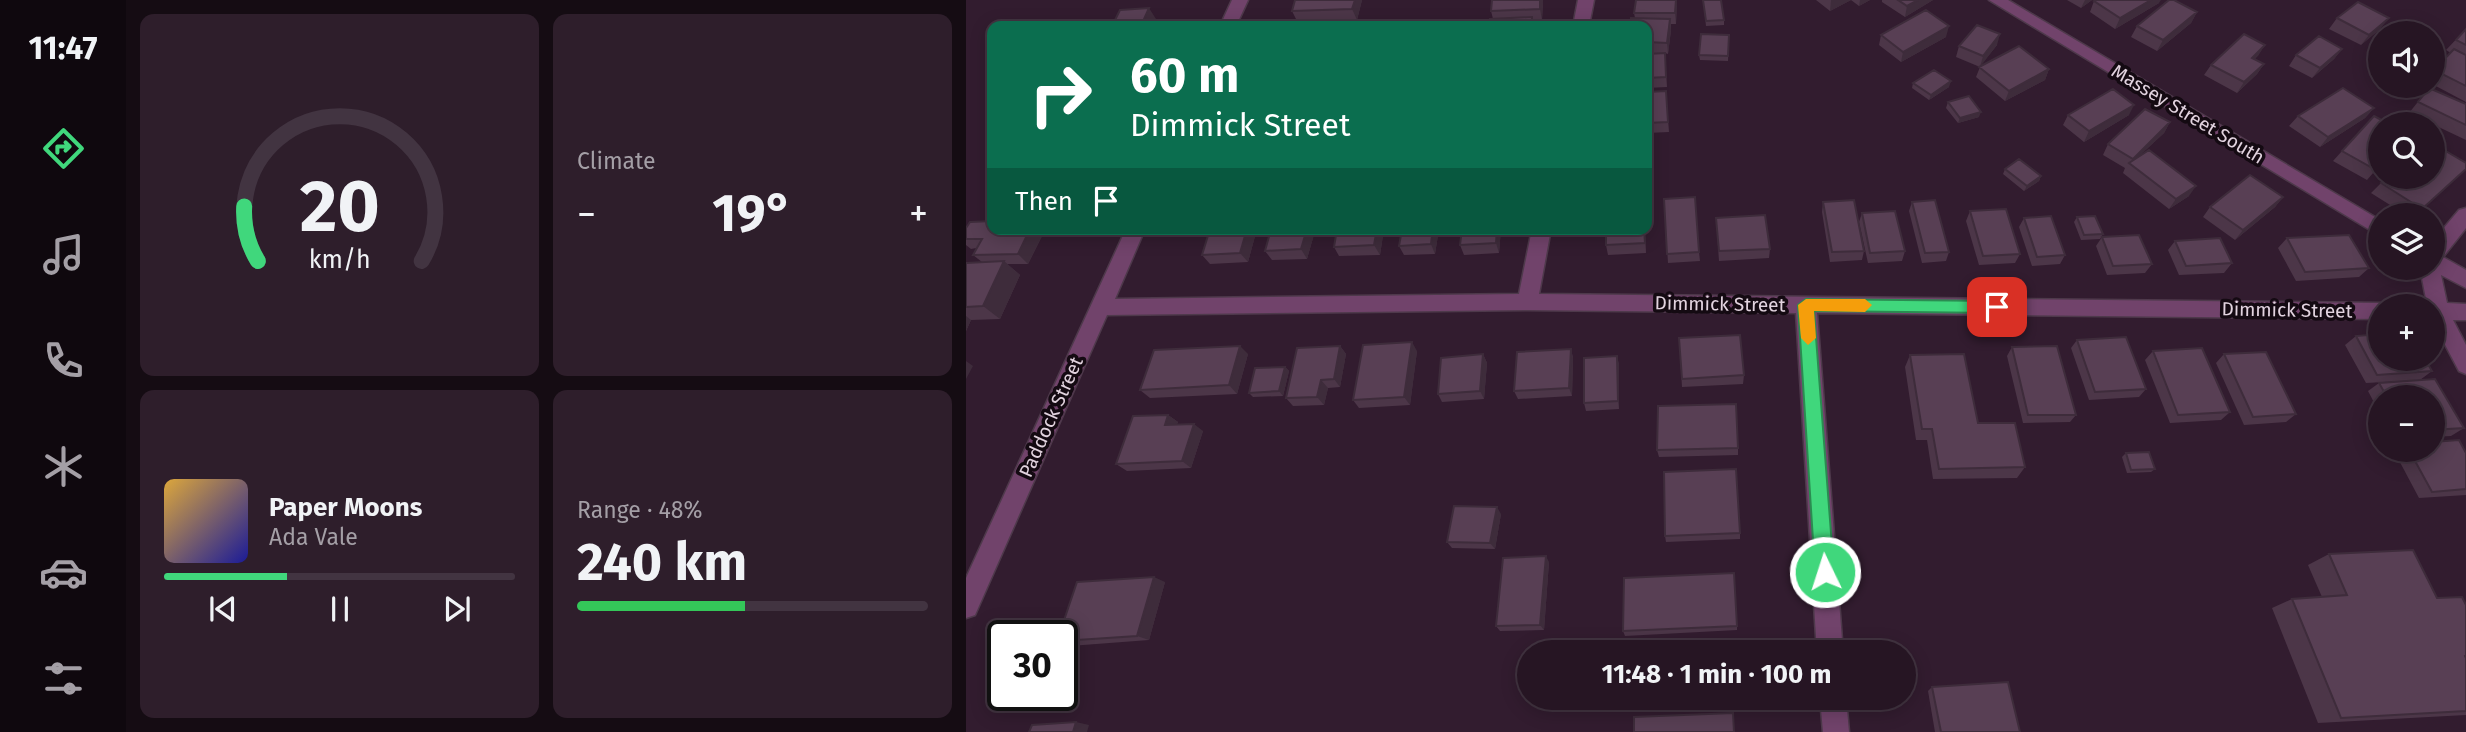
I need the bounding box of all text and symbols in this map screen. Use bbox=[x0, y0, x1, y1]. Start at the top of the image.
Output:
map controls bbox=[2368, 21, 2445, 462]
button: sound bbox=[2368, 21, 2445, 98]
text: 11:47 bbox=[29, 29, 97, 67]
text: 60 m bbox=[1130, 46, 1239, 105]
icon: right bbox=[1015, 49, 1106, 140]
street label: Massey Street South bbox=[2107, 59, 2269, 169]
text: Dimmick Street bbox=[1130, 106, 1350, 144]
button: search bbox=[2368, 112, 2445, 189]
icon: directions bbox=[39, 124, 88, 173]
text: Climate bbox=[577, 147, 656, 175]
text: 20 bbox=[299, 163, 380, 250]
text: 19° bbox=[712, 182, 793, 245]
icon: arrive bbox=[1087, 182, 1125, 220]
text: Then bbox=[1015, 186, 1073, 217]
text: − bbox=[577, 191, 596, 237]
text: + bbox=[909, 191, 928, 237]
button: layers bbox=[2368, 203, 2445, 280]
icon: music bbox=[39, 230, 88, 279]
text: km/h bbox=[309, 245, 370, 275]
pin bbox=[1967, 277, 2027, 337]
icon: arrive bbox=[1978, 288, 2016, 326]
street label: Dimmick Street bbox=[1654, 291, 1786, 317]
button: + bbox=[2368, 294, 2445, 371]
street label: Dimmick Street bbox=[2221, 297, 2353, 323]
icon: phone bbox=[39, 336, 88, 385]
street label: Paddock Street bbox=[1014, 353, 1088, 481]
button: − bbox=[2368, 385, 2445, 462]
icon: climate bbox=[39, 442, 88, 491]
text: Paper Moons bbox=[269, 492, 422, 523]
text: Range · 48% bbox=[577, 496, 702, 524]
text: Ada Vale bbox=[269, 523, 358, 551]
text: 240 km bbox=[577, 531, 747, 594]
position arrow bbox=[1788, 535, 1862, 609]
icon: car bbox=[39, 548, 88, 597]
icon: previous bbox=[204, 590, 242, 628]
icon: pause bbox=[321, 590, 359, 628]
icon: next bbox=[438, 590, 476, 628]
speed limit sign: 30 bbox=[987, 620, 1078, 711]
icon: filters bbox=[39, 654, 88, 703]
text: 11:48 · 1 min · 100 m bbox=[1602, 659, 1831, 690]

